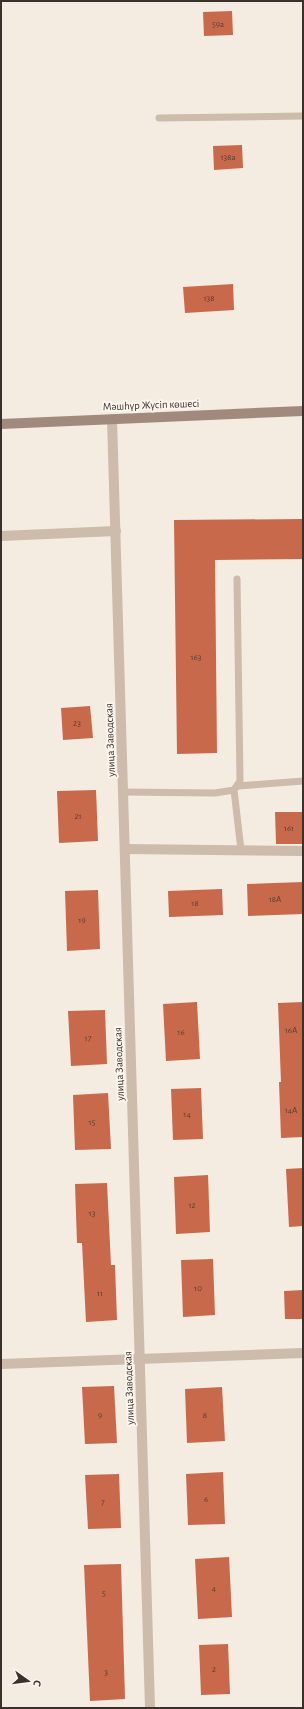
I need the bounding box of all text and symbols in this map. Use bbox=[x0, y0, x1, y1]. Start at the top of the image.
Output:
house number: 59а bbox=[212, 20, 224, 29]
house number: 138а bbox=[220, 153, 236, 162]
house number: 138 bbox=[203, 294, 215, 303]
street label: Мәшһүр Жүсіп көшесі bbox=[102, 398, 200, 412]
house number: 163 bbox=[190, 653, 202, 662]
street label: улица Заводская bbox=[103, 703, 117, 778]
house number: 23 bbox=[73, 719, 81, 728]
house number: 21 bbox=[74, 812, 82, 821]
house number: 161 bbox=[284, 824, 294, 833]
house number: 18А bbox=[269, 895, 282, 904]
house number: 18 bbox=[191, 899, 199, 908]
house number: 19 bbox=[78, 916, 86, 925]
house number: 16А bbox=[285, 1026, 298, 1035]
street label: улица Заводская bbox=[112, 1027, 126, 1102]
house number: 16 bbox=[177, 1028, 185, 1037]
house number: 17 bbox=[85, 1034, 92, 1043]
house number: 14А bbox=[285, 1106, 298, 1115]
house number: 14 bbox=[183, 1110, 191, 1119]
house number: 15 bbox=[89, 1118, 96, 1127]
house number: 12 bbox=[188, 1201, 196, 1210]
house number: 13 bbox=[89, 1209, 96, 1218]
house number: 10 bbox=[194, 1284, 202, 1293]
house number: 11 bbox=[97, 1289, 103, 1298]
street label: улица Заводская bbox=[122, 1351, 136, 1426]
house number: 9 bbox=[98, 1411, 102, 1420]
house number: 8 bbox=[203, 1411, 207, 1420]
house number: 6 bbox=[204, 1495, 208, 1504]
house number: 7 bbox=[101, 1498, 105, 1507]
house number: 4 bbox=[212, 1584, 217, 1593]
house number: 5 bbox=[102, 1589, 106, 1598]
north arrow bbox=[8, 1661, 48, 1701]
house number: 2 bbox=[212, 1665, 216, 1674]
house number: 3 bbox=[104, 1668, 108, 1677]
text: С bbox=[31, 1679, 43, 1688]

